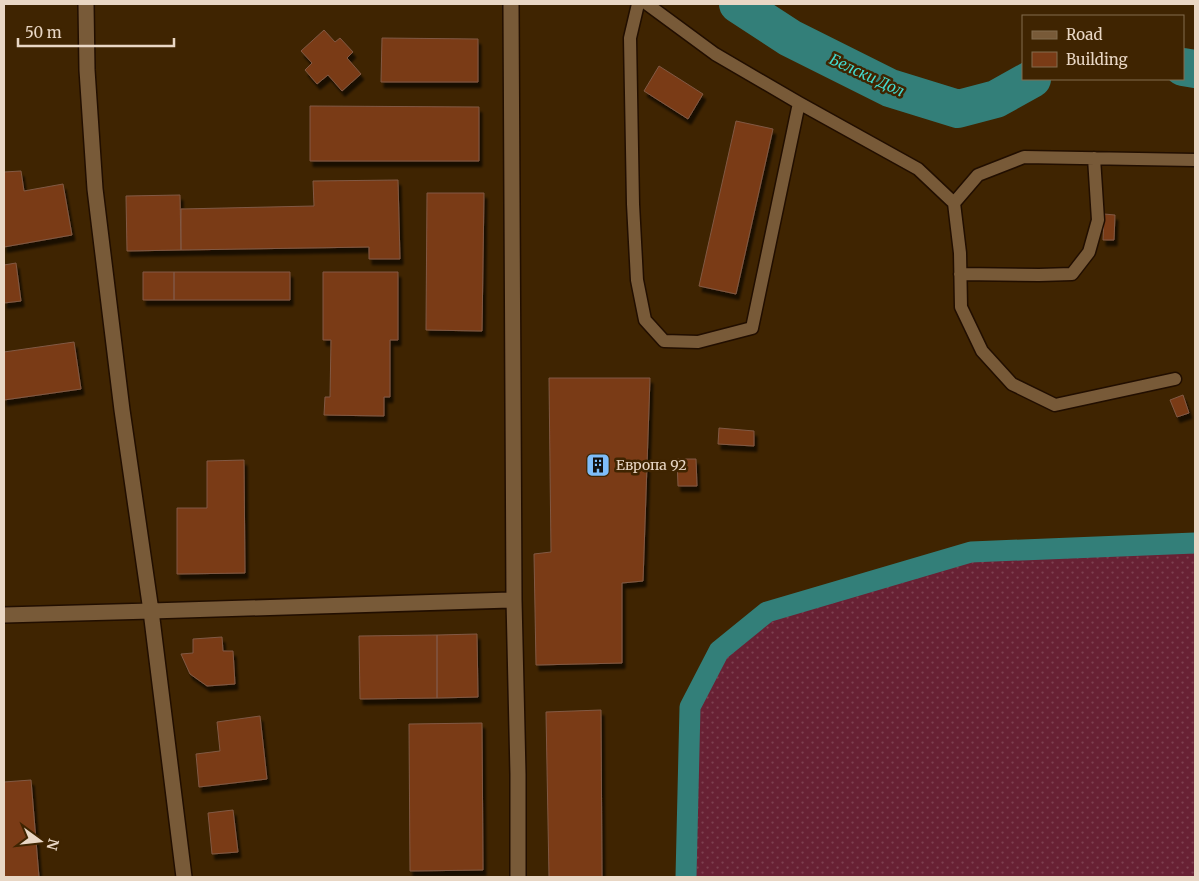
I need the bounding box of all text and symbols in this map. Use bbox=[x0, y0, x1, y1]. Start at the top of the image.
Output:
scale bar bbox=[18, 15, 174, 47]
legend bbox=[1022, 15, 1184, 80]
text: 50 m bbox=[25, 23, 62, 42]
text: Road bbox=[1066, 25, 1102, 44]
water label: Белски Дол bbox=[827, 49, 907, 101]
text: Building bbox=[1066, 50, 1128, 69]
building icon: Европа 92 bbox=[585, 452, 611, 478]
place label: Европа 92 bbox=[616, 456, 687, 474]
north arrow bbox=[15, 816, 65, 866]
text: N bbox=[42, 837, 63, 852]

